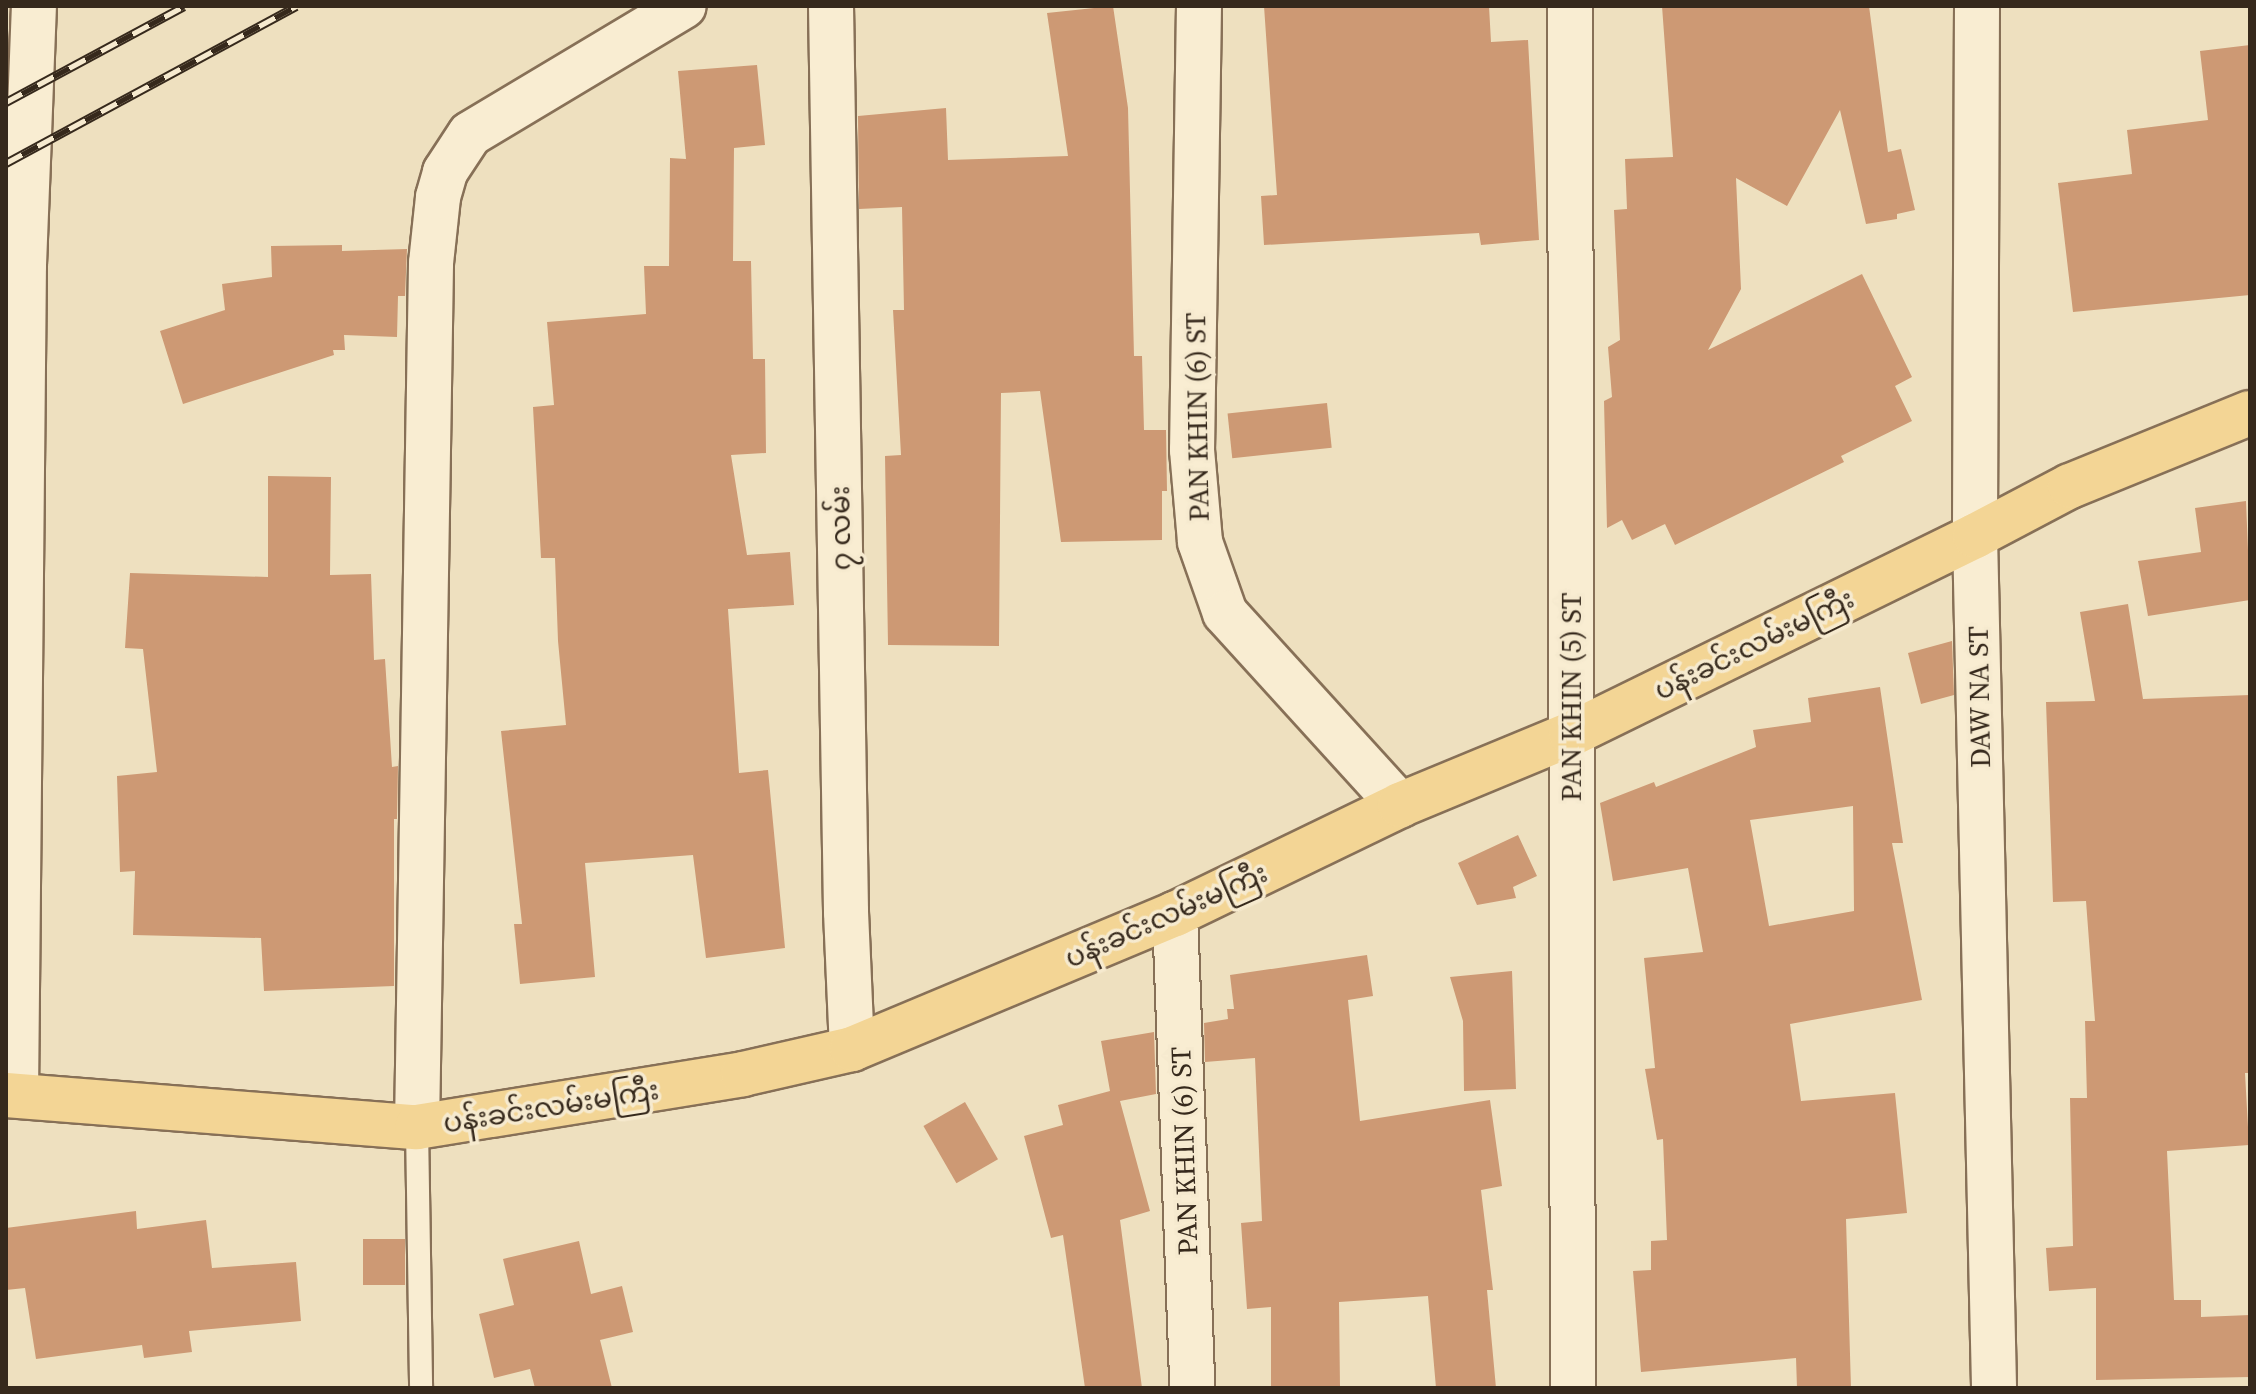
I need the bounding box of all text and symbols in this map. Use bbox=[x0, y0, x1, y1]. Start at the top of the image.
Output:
street label: PAN KHIN (6) ST bbox=[1178, 312, 1216, 522]
street label: ၇ လမ်း bbox=[822, 485, 858, 571]
street label: ပန်းခင်းလမ်းမကြီး bbox=[1649, 581, 1859, 707]
street label: PAN KHIN (5) ST bbox=[1554, 593, 1588, 801]
street label: DAW NA ST bbox=[1961, 625, 1997, 769]
street label: ပန်းခင်းလမ်းမကြီး bbox=[1060, 855, 1272, 975]
street label: PAN KHIN (6) ST bbox=[1164, 1046, 1204, 1256]
street label: ပန်းခင်းလမ်းမကြီး bbox=[441, 1072, 661, 1140]

